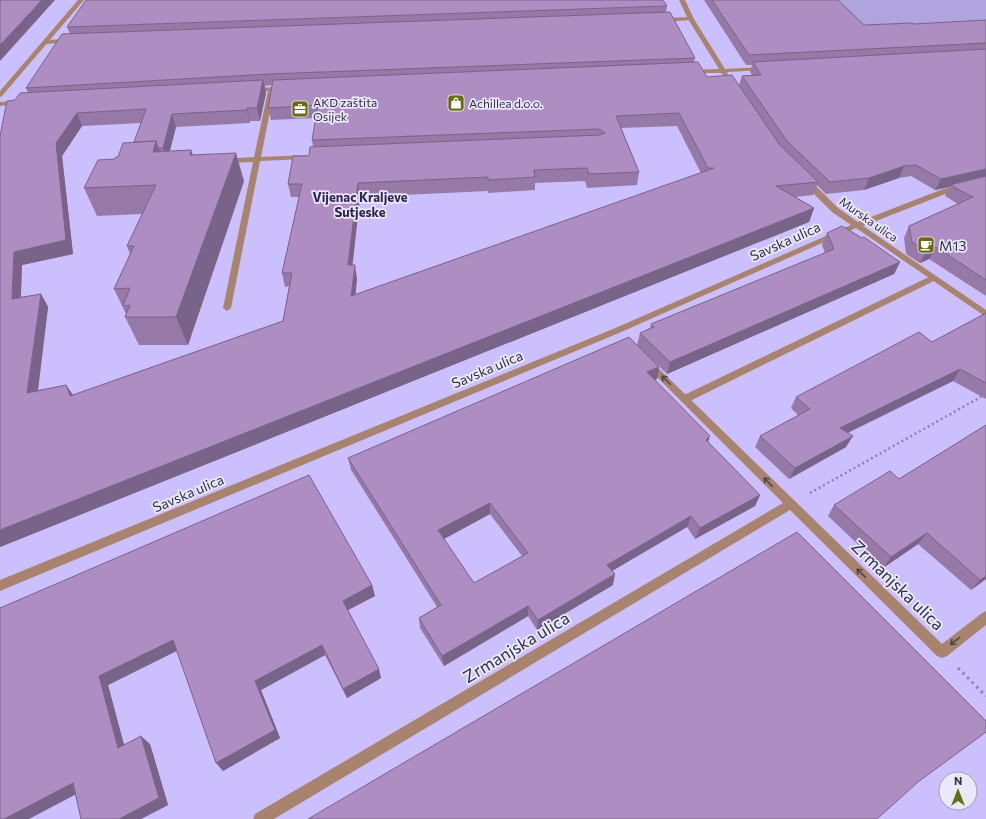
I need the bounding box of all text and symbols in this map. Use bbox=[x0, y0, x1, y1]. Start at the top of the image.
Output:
shop icon: Achillea d.o.o. bbox=[446, 93, 466, 113]
place label: AKD zaštita Osijek bbox=[313, 95, 377, 123]
place label: Achillea d.o.o. bbox=[469, 96, 543, 110]
office icon: AKD zaštita Osijek bbox=[290, 99, 310, 119]
district label: Vijenac Kraljeve Sutjeske bbox=[312, 189, 408, 220]
street label: Murska ulica bbox=[837, 194, 901, 244]
street label: Savska ulica bbox=[747, 218, 823, 264]
cafe icon: M13 bbox=[916, 235, 936, 255]
place label: M13 bbox=[939, 237, 966, 254]
street label: Savska ulica bbox=[449, 346, 525, 392]
one-way arrow bbox=[661, 375, 671, 385]
street label: Savska ulica bbox=[150, 470, 226, 516]
one-way arrow bbox=[763, 477, 773, 487]
street label: Zrmanjska ulica bbox=[847, 536, 949, 634]
one-way arrow bbox=[856, 568, 866, 578]
street label: Zrmanjska ulica bbox=[459, 607, 573, 687]
one-way arrow bbox=[950, 637, 961, 646]
north arrow bbox=[938, 771, 978, 811]
text: N bbox=[954, 774, 962, 787]

